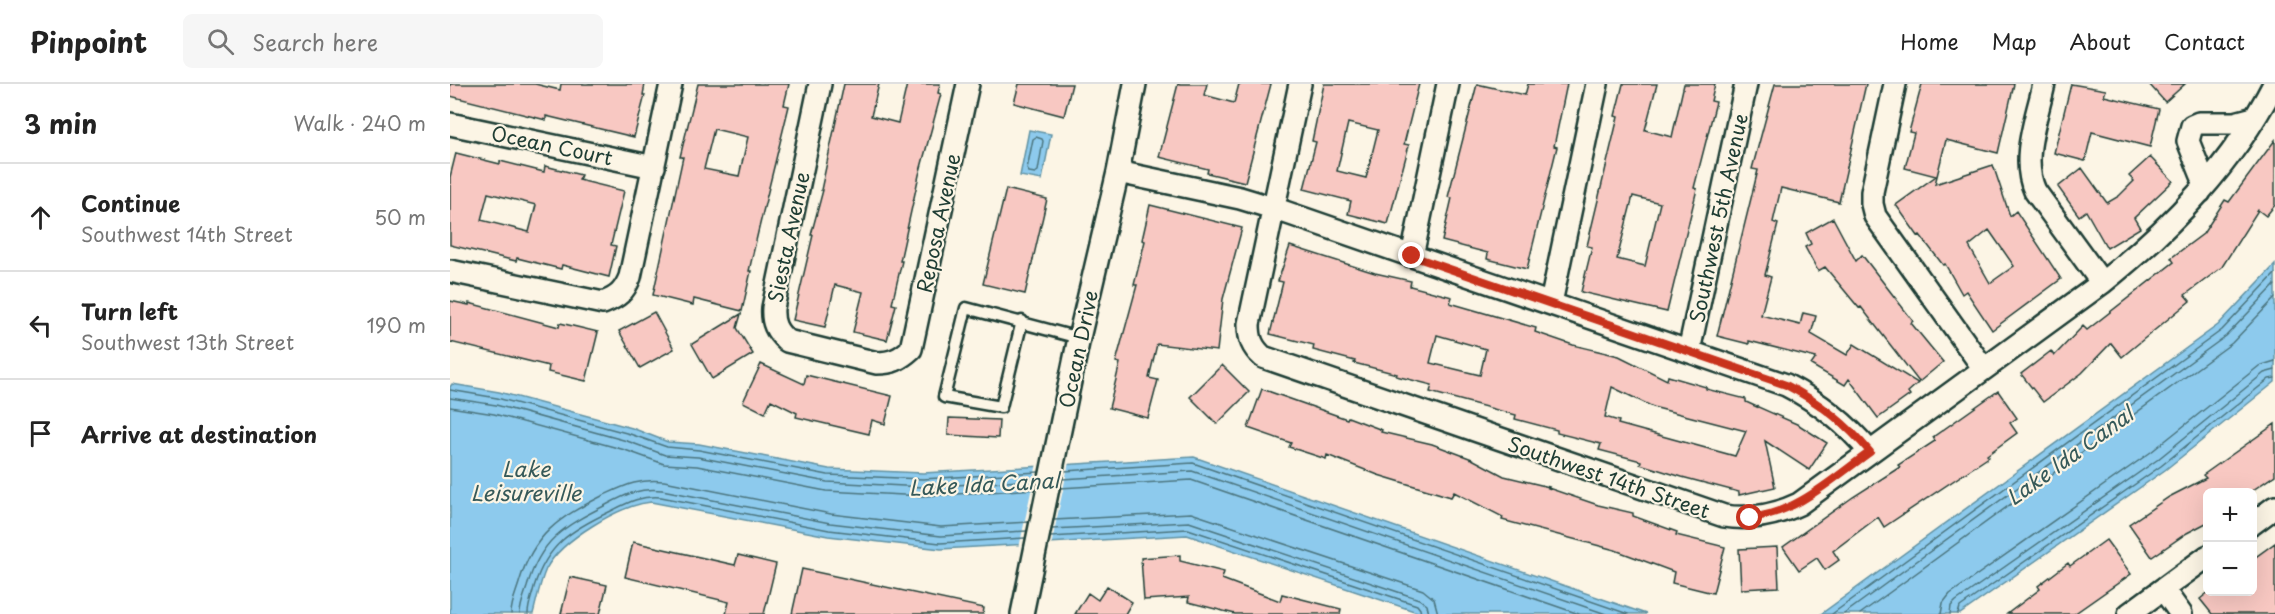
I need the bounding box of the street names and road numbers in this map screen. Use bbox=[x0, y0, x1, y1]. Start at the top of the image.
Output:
street label: Southwest 5th Avenue bbox=[1681, 111, 1755, 325]
street label: Ocean Court bbox=[489, 118, 615, 172]
street label: Reposa Avenue bbox=[909, 150, 967, 296]
street label: Siesta Avenue bbox=[760, 169, 817, 305]
street label: Ocean Drive bbox=[1051, 287, 1105, 411]
street label: Southwest 14th Street bbox=[1504, 428, 1714, 526]

